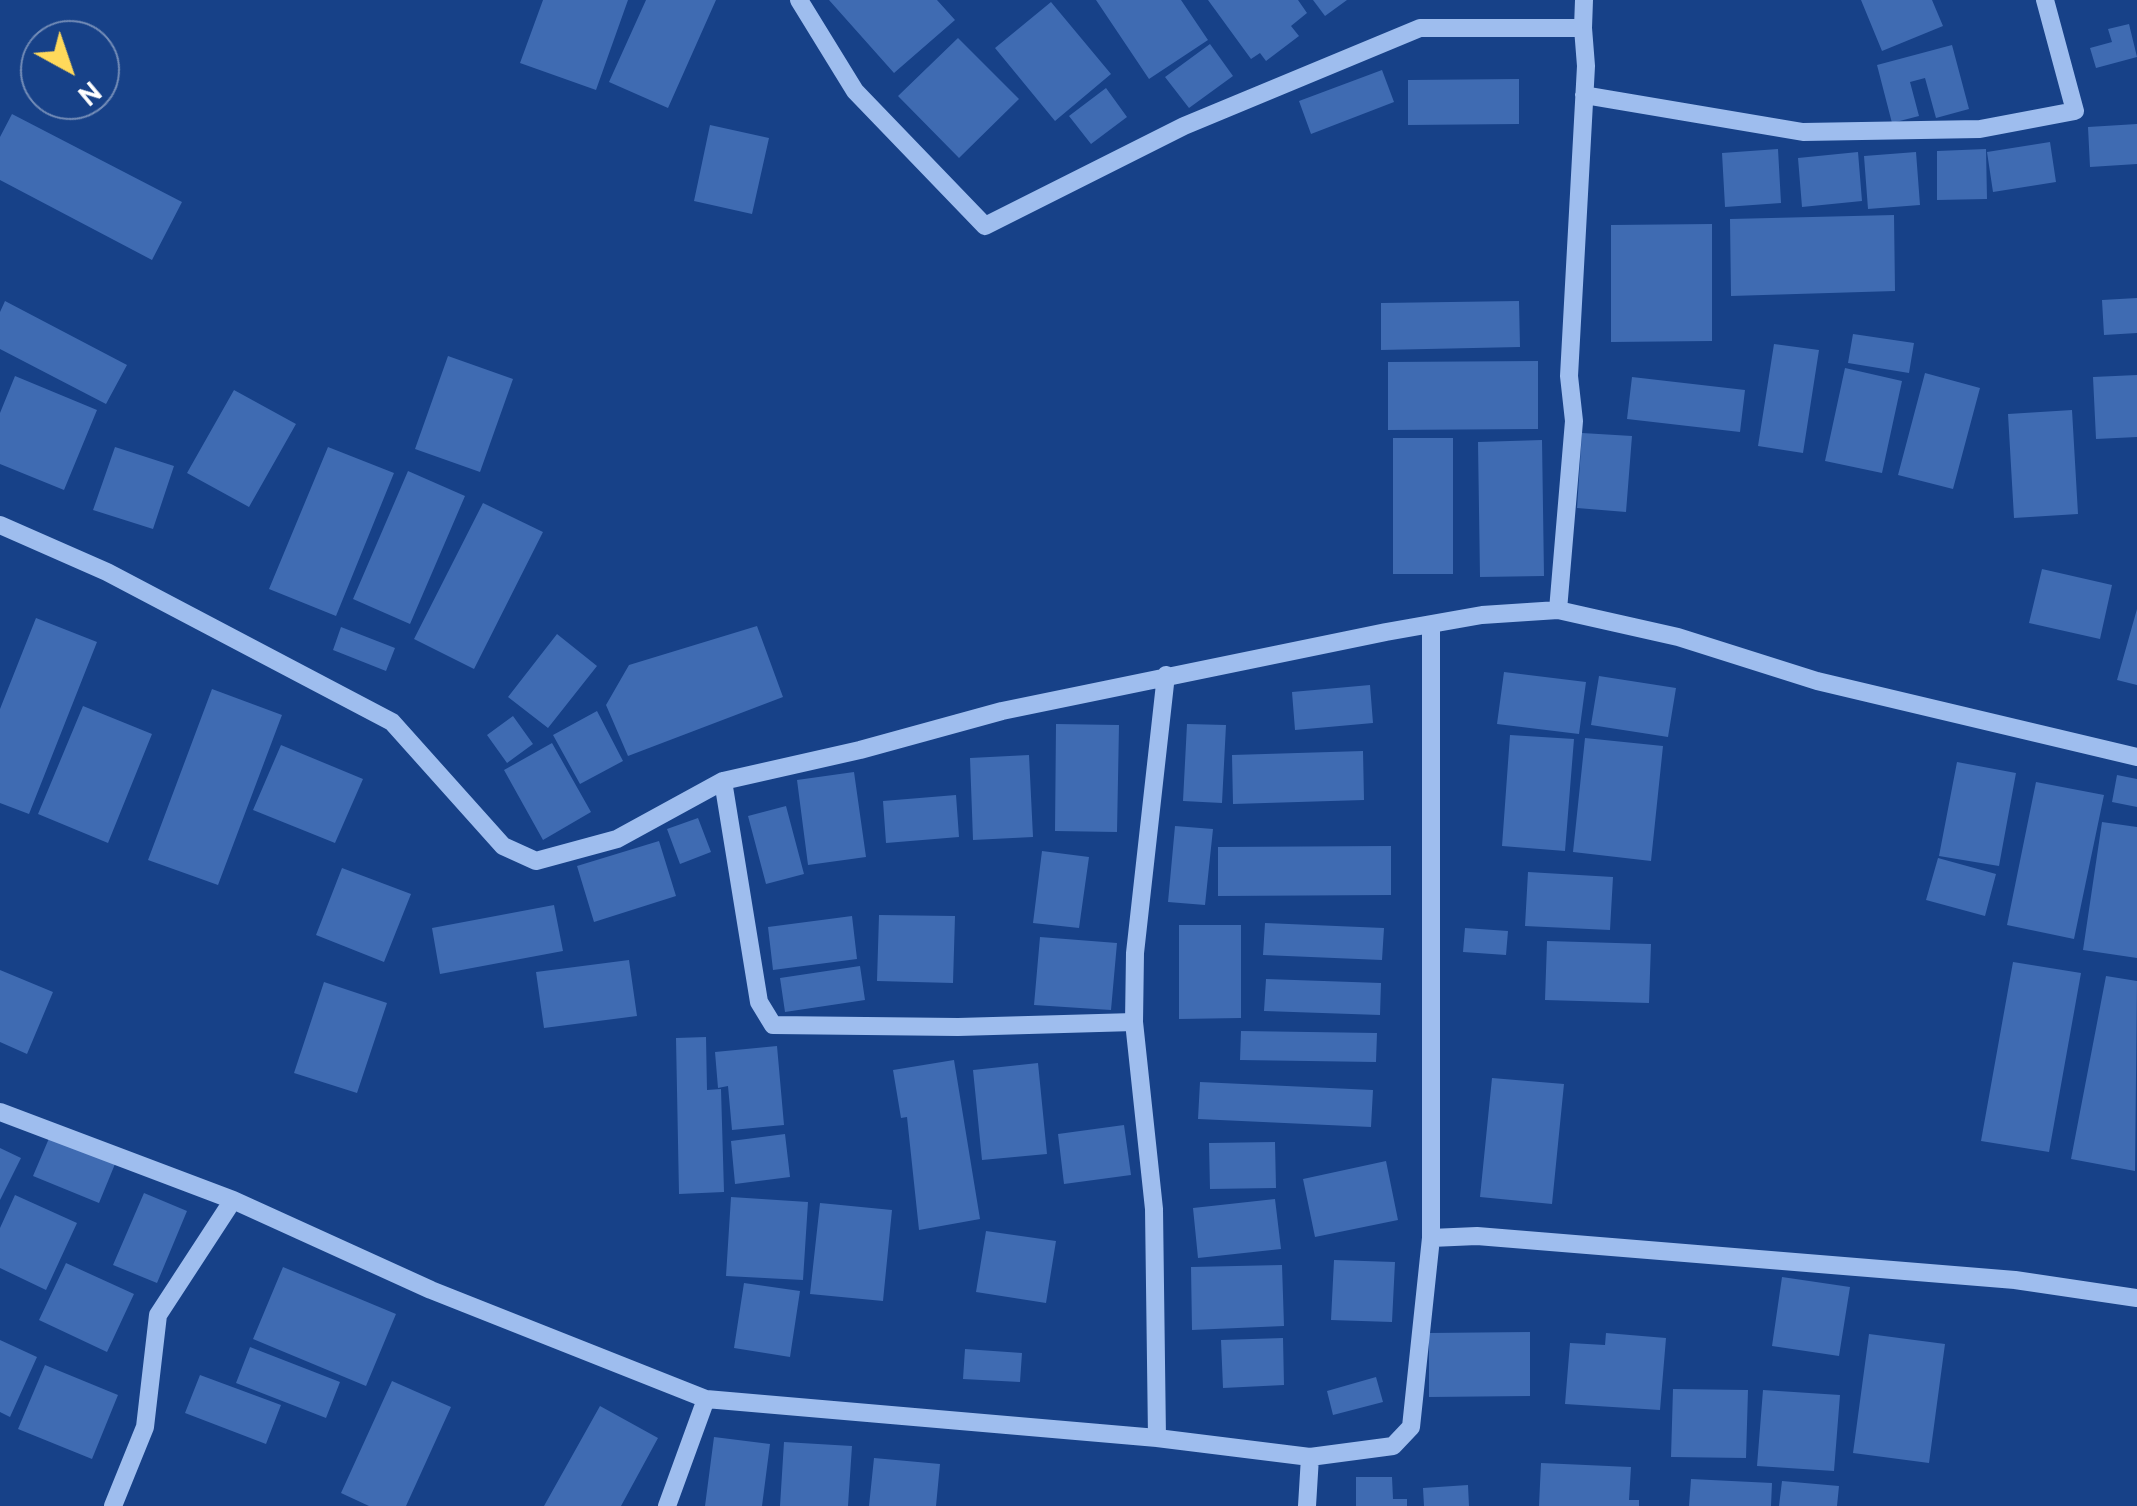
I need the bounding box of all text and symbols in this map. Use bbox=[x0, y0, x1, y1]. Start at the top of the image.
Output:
north arrow bbox=[20, 20, 120, 120]
text: N bbox=[69, 71, 107, 112]

